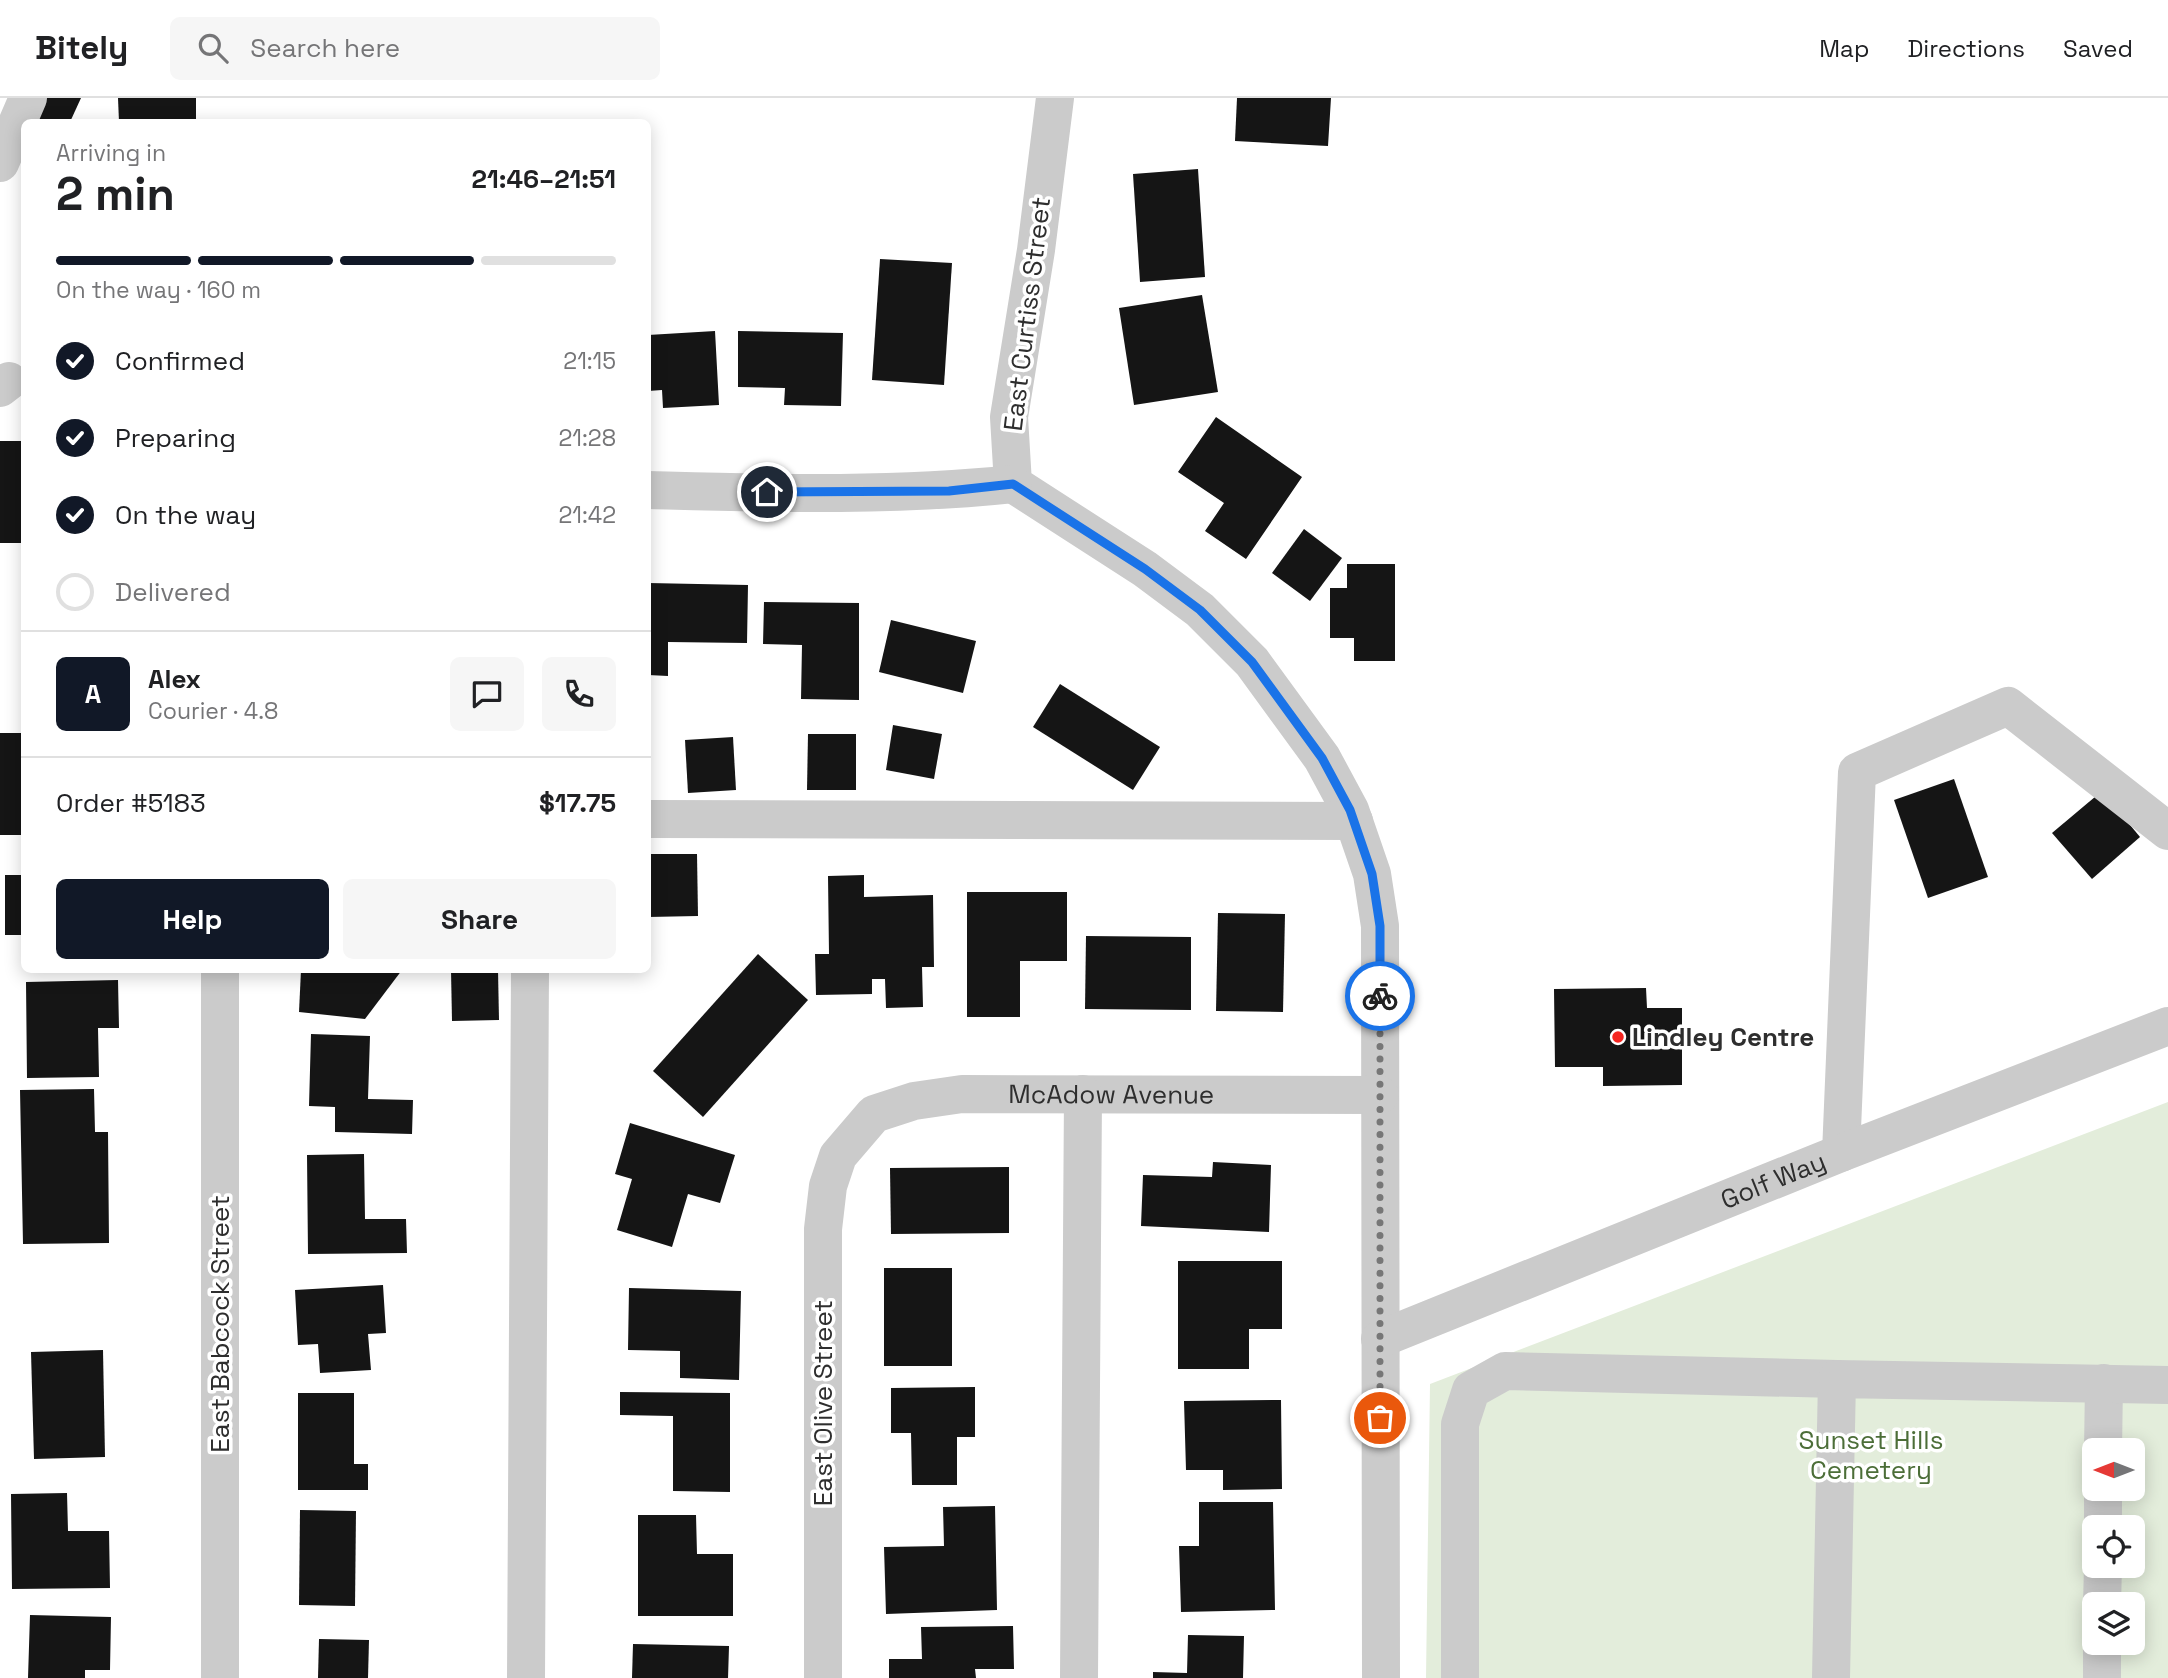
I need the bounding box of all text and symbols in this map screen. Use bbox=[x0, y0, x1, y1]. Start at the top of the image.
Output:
search box bbox=[170, 17, 660, 80]
text: Bitely bbox=[35, 27, 128, 69]
icon: search bbox=[194, 29, 232, 67]
text: Search here bbox=[250, 31, 400, 65]
text: Map bbox=[1819, 33, 1869, 64]
text: Directions bbox=[1907, 33, 2025, 64]
text: Saved bbox=[2063, 33, 2133, 64]
text: Arriving in bbox=[56, 138, 166, 168]
text: 21:46–21:51 bbox=[471, 162, 616, 196]
text: 2 min bbox=[56, 165, 175, 223]
street label: East Curtiss Street bbox=[996, 195, 1058, 433]
text: On the way · 160 m bbox=[56, 275, 261, 305]
icon: check bbox=[56, 342, 94, 380]
text: Confirmed bbox=[115, 344, 245, 378]
text: 21:15 bbox=[563, 346, 616, 376]
icon: check bbox=[56, 419, 94, 457]
text: Preparing bbox=[115, 421, 236, 455]
text: 21:28 bbox=[559, 423, 616, 453]
pin bbox=[737, 462, 797, 522]
icon: home bbox=[748, 473, 786, 511]
icon: check bbox=[56, 496, 94, 534]
text: On the way bbox=[115, 498, 256, 532]
text: 21:42 bbox=[558, 500, 616, 530]
text: Delivered bbox=[115, 575, 231, 609]
button: chat bbox=[450, 657, 524, 731]
button: phone bbox=[542, 657, 616, 731]
text: Alex bbox=[148, 662, 201, 696]
text: A bbox=[85, 677, 101, 711]
text: Courier · 4.8 bbox=[148, 696, 278, 726]
text: Order #5183 bbox=[56, 786, 206, 820]
text: $17.75 bbox=[539, 786, 616, 820]
button: Help bbox=[56, 879, 329, 959]
button: Share bbox=[343, 879, 616, 959]
courier bbox=[1345, 961, 1415, 1031]
icon: bike bbox=[1361, 977, 1399, 1015]
place label: Lindley Centre bbox=[1632, 1020, 1814, 1054]
marker: Lindley Centre bbox=[1610, 1029, 1626, 1045]
street label: McAdow Avenue bbox=[1008, 1077, 1214, 1112]
street label: Golf Way bbox=[1716, 1144, 1831, 1217]
street label: East Babcock Street bbox=[203, 1195, 237, 1453]
street label: East Olive Street bbox=[806, 1300, 840, 1506]
pin bbox=[1350, 1388, 1410, 1448]
icon: bag bbox=[1361, 1399, 1399, 1437]
park label: Sunset Hills Cemetery bbox=[1799, 1423, 1943, 1487]
north arrow bbox=[2082, 1438, 2146, 1502]
map controls bbox=[2082, 1438, 2145, 1655]
button: locate bbox=[2082, 1515, 2145, 1578]
button: layers bbox=[2082, 1592, 2145, 1655]

